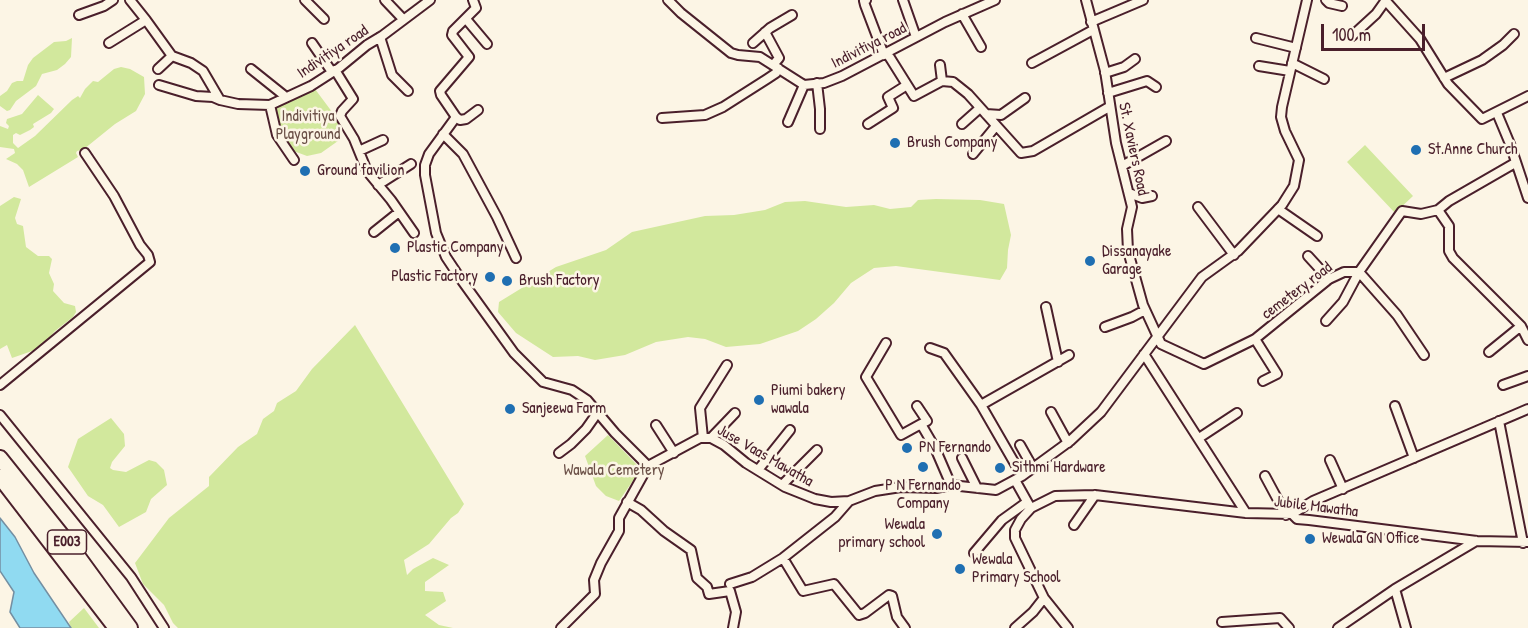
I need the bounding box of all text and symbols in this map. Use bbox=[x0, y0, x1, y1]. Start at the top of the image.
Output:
scale bar bbox=[1324, 12, 1428, 50]
street label: Indivitiya road bbox=[828, 19, 910, 73]
street label: Indivitiya road bbox=[294, 21, 372, 83]
text: 100 m bbox=[1332, 22, 1371, 47]
street label: St. Xaviers Road bbox=[1114, 101, 1152, 197]
park label: Indivitiya Playground bbox=[276, 107, 340, 145]
place label: Brush Company bbox=[907, 133, 997, 153]
marker: Brush Company bbox=[888, 136, 902, 150]
place label: St.Anne Church bbox=[1428, 140, 1518, 160]
marker: St.Anne Church bbox=[1409, 143, 1423, 157]
place label: Ground favilion bbox=[317, 161, 404, 181]
marker: Ground favilion bbox=[298, 164, 312, 178]
place label: Plastic Company bbox=[407, 238, 504, 258]
marker: Plastic Company bbox=[388, 241, 402, 255]
place label: Dissanayake Garage bbox=[1102, 242, 1171, 280]
marker: Dissanayake Garage bbox=[1083, 254, 1097, 268]
street label: cemetery road bbox=[1258, 258, 1336, 324]
place label: Plastic Factory bbox=[391, 267, 478, 287]
marker: Plastic Factory bbox=[483, 270, 497, 284]
place label: Brush Factory bbox=[519, 271, 600, 291]
marker: Brush Factory bbox=[500, 274, 514, 288]
place label: Piumi bakery wawala bbox=[771, 381, 846, 419]
marker: Piumi bakery wawala bbox=[752, 393, 766, 407]
place label: Sanjeewa Farm bbox=[522, 399, 606, 419]
marker: Sanjeewa Farm bbox=[503, 402, 517, 416]
street label: Juse Vaas Mawatha bbox=[713, 421, 817, 491]
place label: PN Fernando bbox=[919, 438, 991, 458]
marker: PN Fernando bbox=[900, 441, 914, 455]
place label: Sithmi Hardware bbox=[1012, 458, 1106, 478]
marker: P N Fernando Company bbox=[916, 460, 930, 474]
park label: Wawala Cemetery bbox=[563, 461, 665, 481]
marker: Sithmi Hardware bbox=[993, 461, 1007, 475]
place label: P N Fernando Company bbox=[885, 476, 961, 514]
street label: Jubile Mawatha bbox=[1273, 492, 1359, 522]
place label: Wewala primary school bbox=[838, 515, 925, 553]
marker: Wewala primary school bbox=[930, 527, 944, 541]
place label: Wewala GN Office bbox=[1322, 529, 1419, 549]
road number: E003 bbox=[48, 530, 86, 554]
marker: Wewala GN Office bbox=[1303, 532, 1317, 546]
place label: Wewala Primary School bbox=[972, 550, 1061, 588]
marker: Wewala Primary School bbox=[953, 562, 967, 576]

